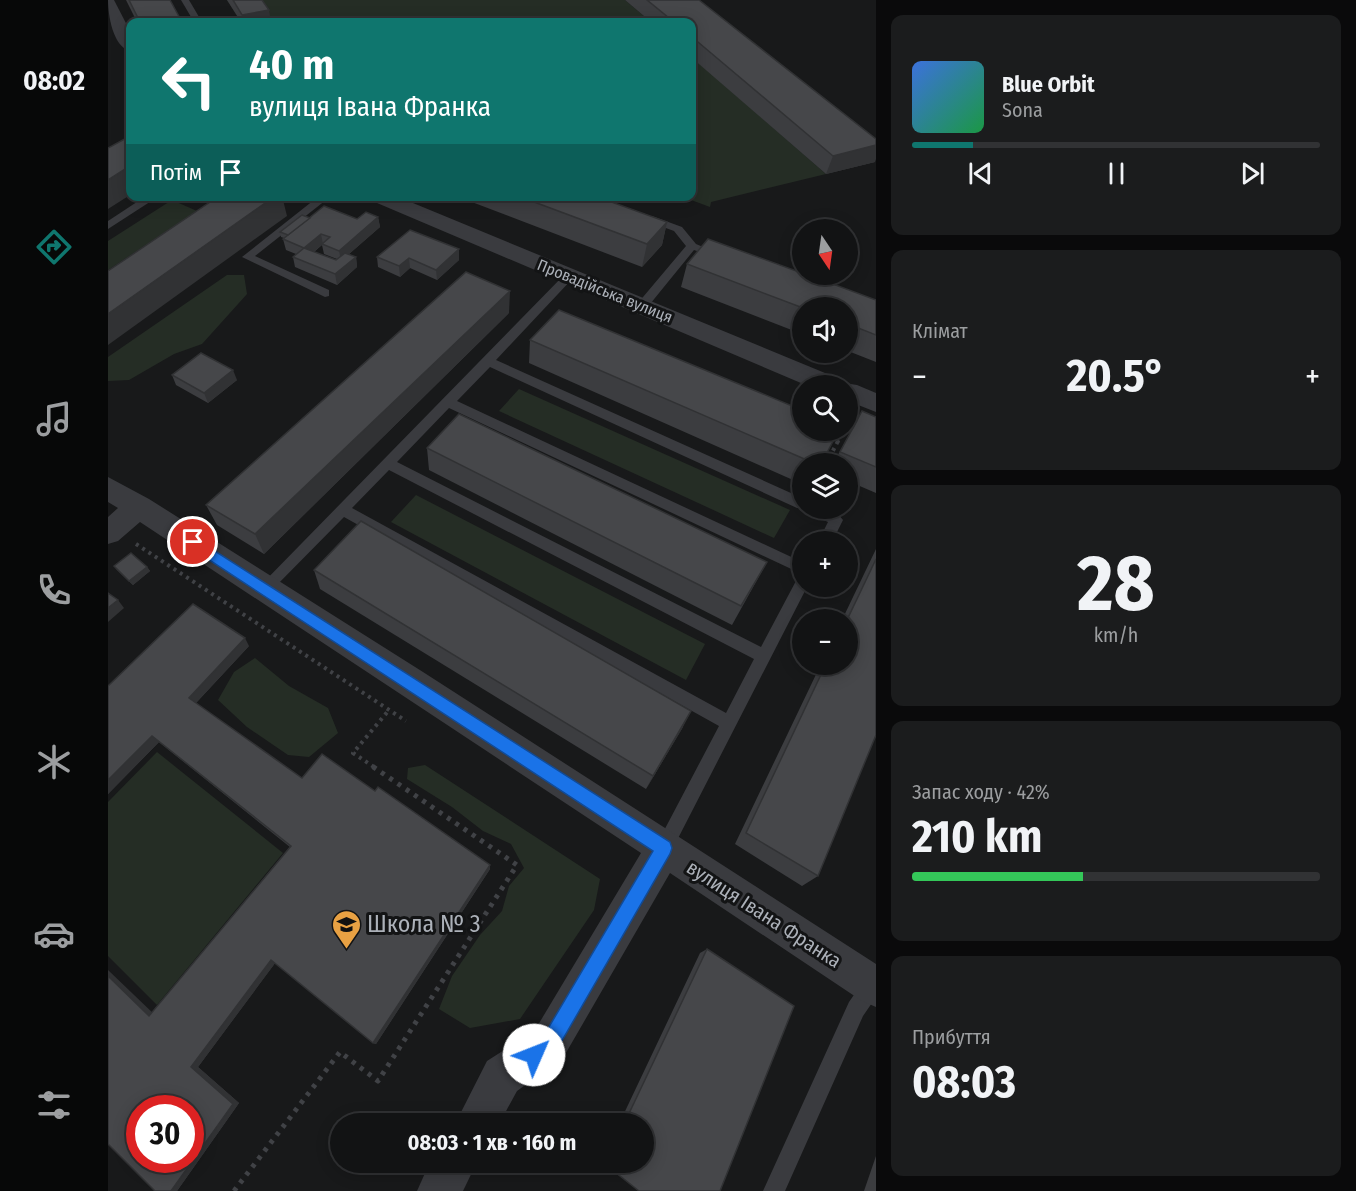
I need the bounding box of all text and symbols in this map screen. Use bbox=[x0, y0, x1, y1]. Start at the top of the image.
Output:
text: 40 m bbox=[249, 40, 334, 90]
icon: left bbox=[150, 42, 228, 120]
text: 08:02 bbox=[23, 65, 85, 97]
text: Blue Orbit bbox=[1002, 71, 1095, 98]
text: вулиця Івана Франка bbox=[249, 91, 491, 123]
text: Sona bbox=[1002, 98, 1043, 122]
icon: arrive bbox=[214, 156, 247, 189]
icon: previous bbox=[964, 157, 997, 190]
icon: pause bbox=[1100, 157, 1133, 190]
icon: next bbox=[1236, 157, 1269, 190]
text: Потім bbox=[150, 159, 202, 186]
north arrow bbox=[792, 219, 858, 285]
map controls bbox=[792, 219, 858, 675]
icon: directions bbox=[33, 226, 75, 268]
street label: Провадійська вулиця bbox=[535, 255, 675, 327]
button: sound bbox=[792, 297, 858, 363]
text: Клімат bbox=[912, 319, 968, 343]
text: 20.5° bbox=[1066, 349, 1165, 403]
text: − bbox=[912, 357, 927, 397]
text: + bbox=[1305, 357, 1320, 397]
button: search bbox=[792, 375, 858, 441]
icon: music bbox=[33, 398, 75, 440]
button: layers bbox=[792, 453, 858, 519]
pin bbox=[167, 516, 218, 567]
icon: arrive bbox=[176, 525, 209, 558]
button: + bbox=[792, 531, 858, 597]
text: 28 bbox=[1077, 537, 1155, 631]
icon: phone bbox=[33, 569, 75, 611]
button: − bbox=[792, 609, 858, 675]
text: km/h bbox=[1094, 623, 1138, 647]
icon: climate bbox=[33, 741, 75, 783]
text: Запас ходу · 42% bbox=[912, 780, 1050, 804]
text: 210 km bbox=[912, 810, 1042, 864]
street label: вулиця Івана Франка bbox=[682, 855, 846, 973]
school or university icon: Школа № 3 bbox=[330, 908, 362, 950]
place label: Школа № 3 bbox=[367, 910, 481, 938]
icon: car bbox=[33, 913, 75, 955]
position arrow bbox=[502, 1023, 566, 1087]
text: Прибуття bbox=[912, 1025, 991, 1049]
text: 08:03 bbox=[912, 1055, 1016, 1109]
icon: filters bbox=[33, 1084, 75, 1126]
speed limit sign: 30 bbox=[126, 1095, 204, 1173]
text: 08:03 · 1 хв · 160 m bbox=[408, 1129, 576, 1156]

